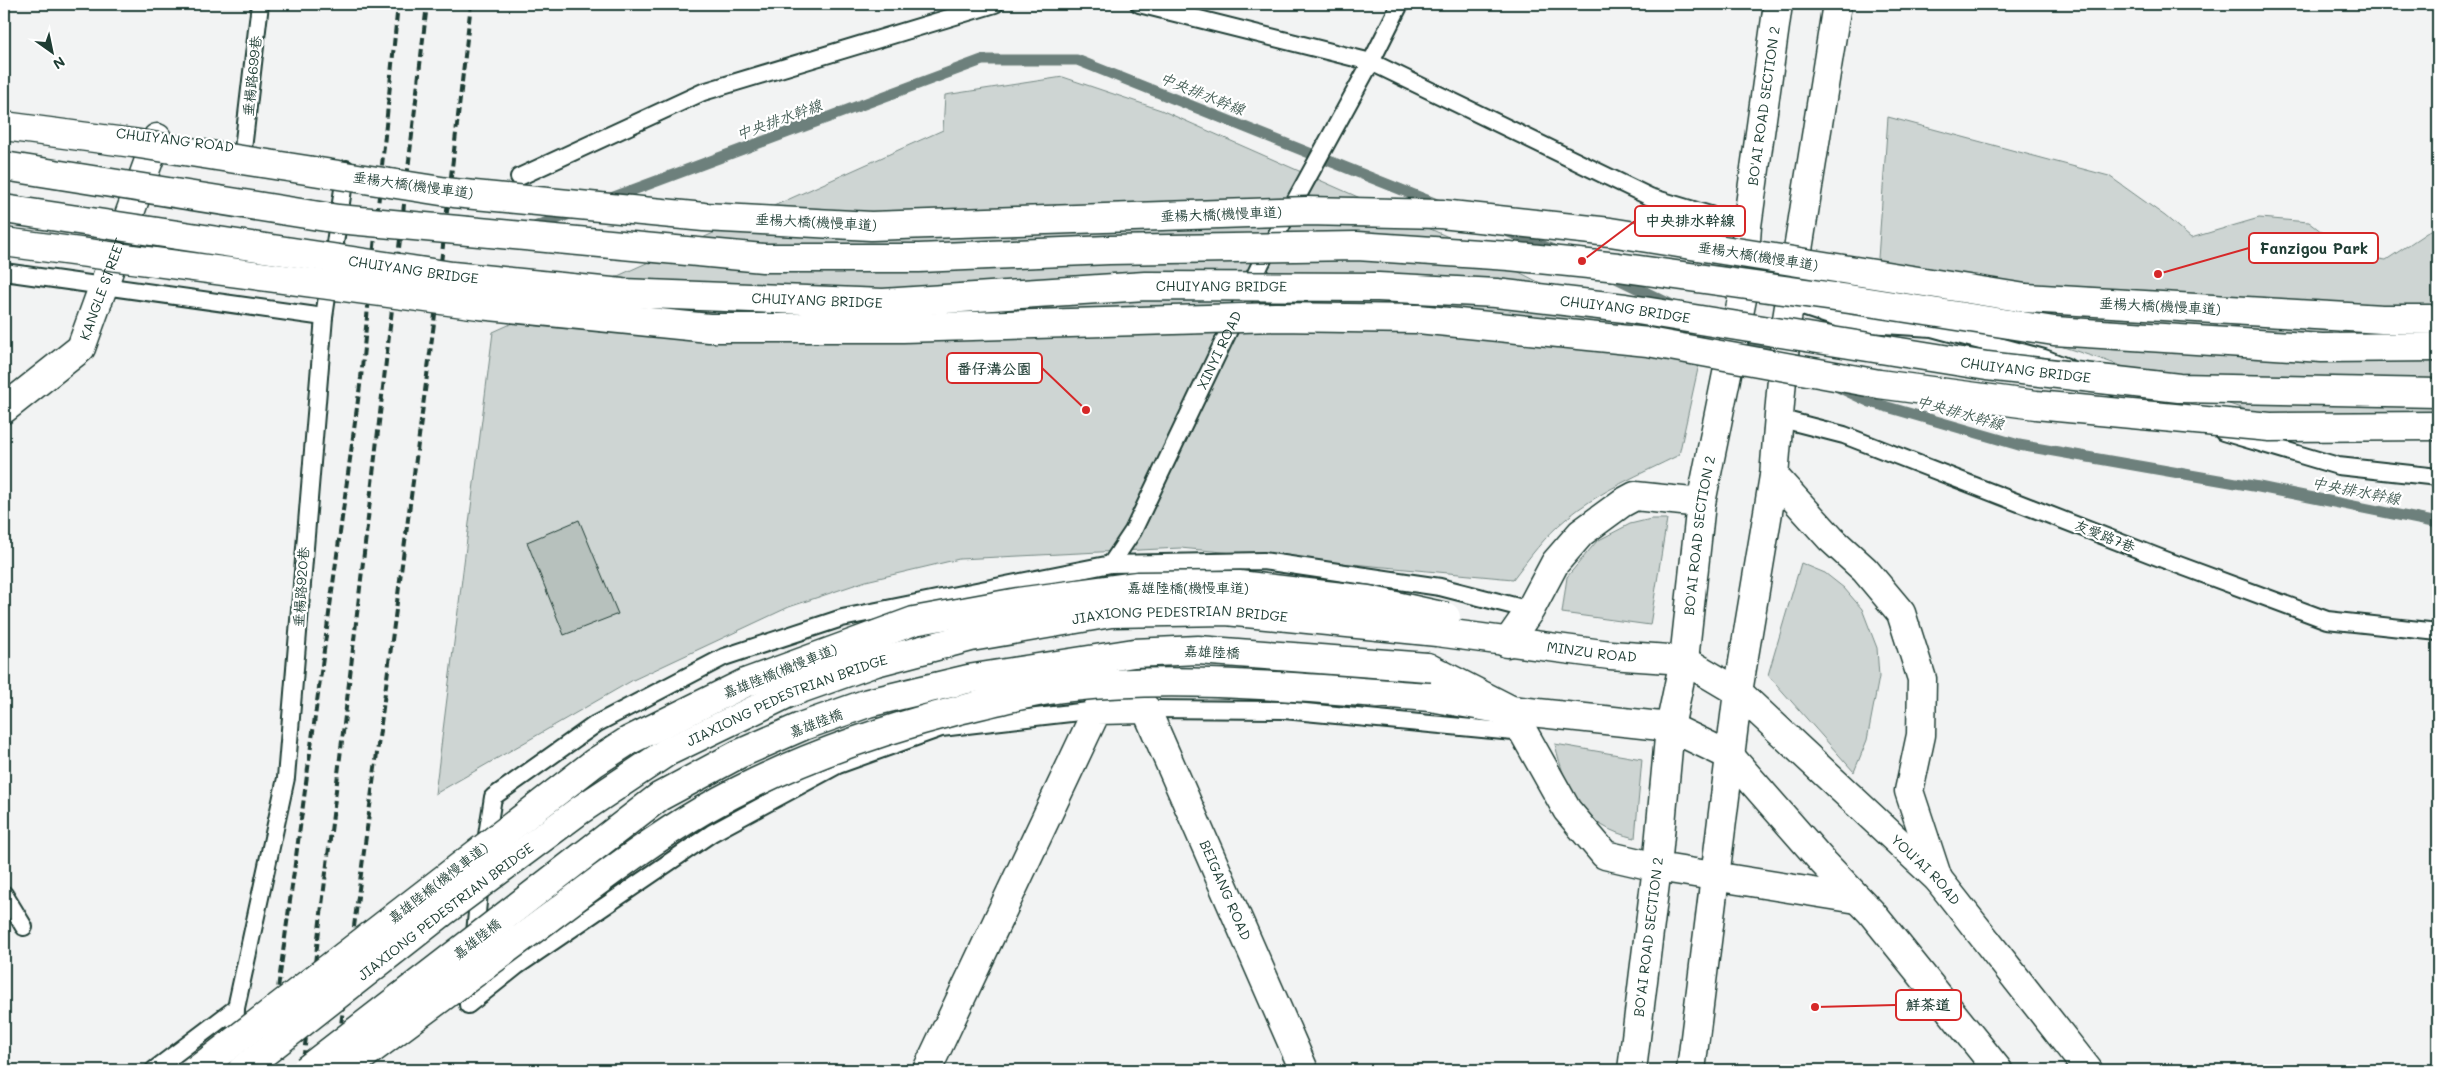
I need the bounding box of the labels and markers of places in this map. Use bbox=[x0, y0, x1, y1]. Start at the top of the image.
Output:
callout: 中央排水幹線 bbox=[1635, 206, 1745, 236]
callout: Fanzigou Park bbox=[2249, 233, 2378, 263]
callout: 番仔溝公園 bbox=[947, 353, 1042, 383]
callout: 鮮茶道 bbox=[1896, 990, 1961, 1020]

